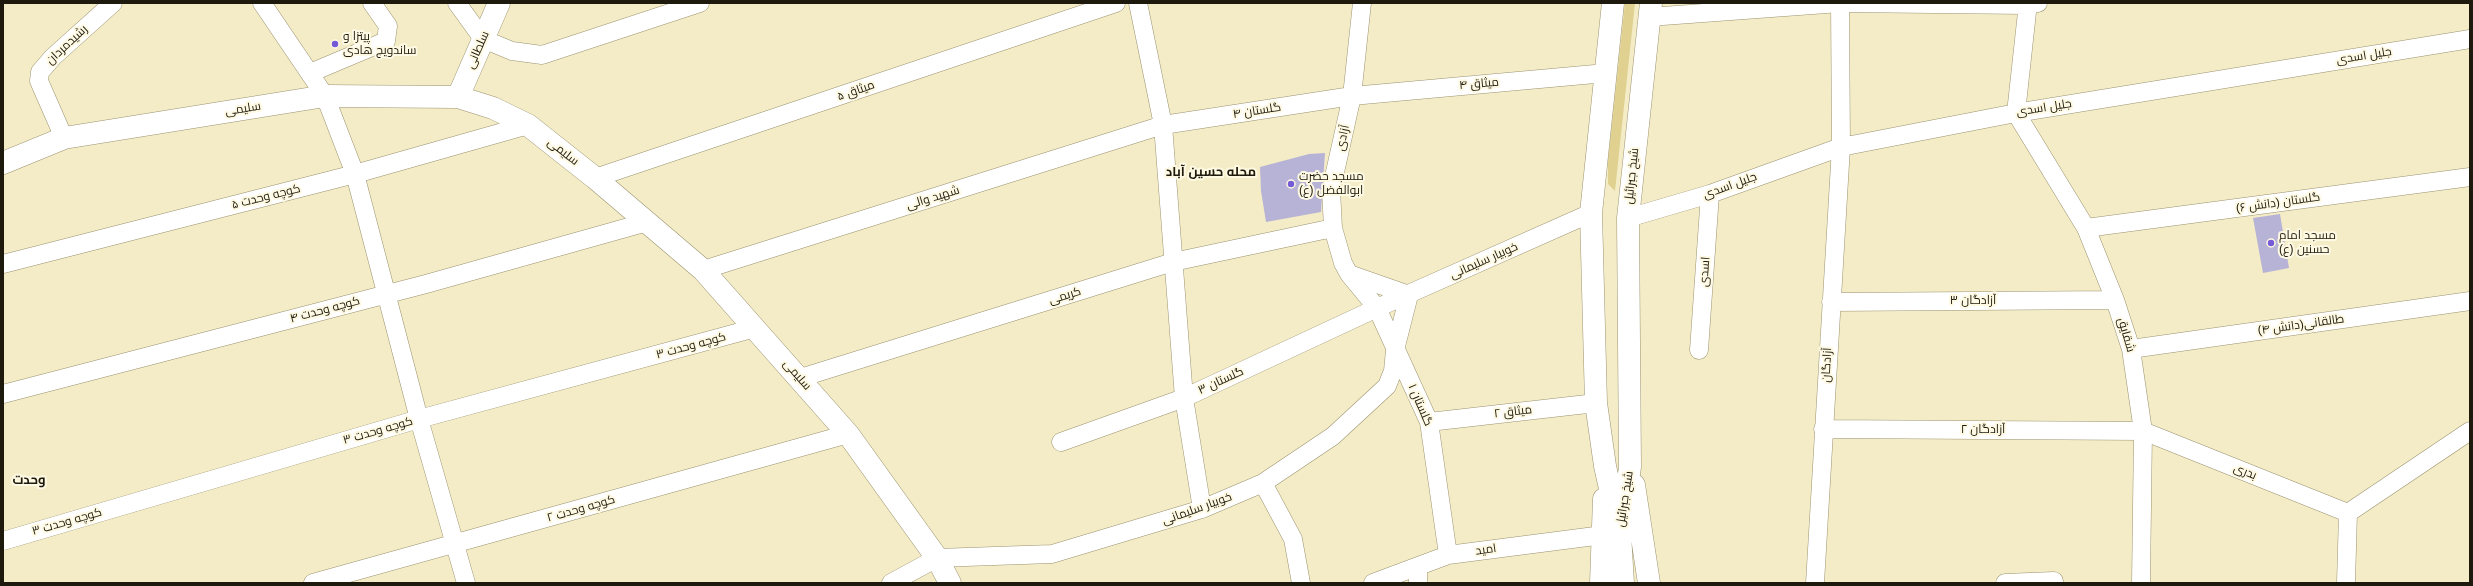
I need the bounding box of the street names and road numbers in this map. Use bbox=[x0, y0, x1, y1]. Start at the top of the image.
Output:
street label: رشیدمردان bbox=[43, 22, 91, 68]
street label: سلطانی bbox=[463, 29, 493, 71]
street label: جلیل اسدی bbox=[2335, 45, 2393, 67]
street label: میثاق ۴ bbox=[1458, 75, 1500, 93]
street label: میثاق ۵ bbox=[835, 78, 877, 104]
street label: جلیل اسدی bbox=[2015, 97, 2073, 119]
street label: سلیمی bbox=[224, 99, 262, 119]
street label: گلستان ۴ bbox=[1232, 100, 1282, 122]
street label: آزادی bbox=[1333, 124, 1353, 152]
street label: سلیمی bbox=[544, 135, 582, 169]
street label: شیخ جبرائیل bbox=[1622, 147, 1642, 205]
street label: جلیل اسدی bbox=[1701, 170, 1759, 202]
street label: کوچه وحدت ۵ bbox=[230, 182, 302, 212]
street label: شهید والی bbox=[905, 183, 961, 213]
street label: گلستان (دانش ۶) bbox=[2235, 190, 2321, 216]
street label: خوبیار سلیمانی bbox=[1448, 240, 1520, 282]
street label: اسدی bbox=[1697, 256, 1713, 288]
street label: کریمی bbox=[1047, 284, 1083, 308]
street label: کوچه وحدت ۴ bbox=[288, 294, 362, 326]
street label: آزادگان ۳ bbox=[1950, 294, 1996, 308]
street label: طالقانی(دانش ۴) bbox=[2257, 312, 2345, 338]
street label: شقایق bbox=[2114, 316, 2138, 354]
street label: کوچه وحدت ۳ bbox=[654, 330, 728, 362]
street label: آزادگان bbox=[1819, 347, 1835, 383]
street label: سلیمی bbox=[780, 357, 814, 393]
street label: گلستان ۳ bbox=[1196, 364, 1246, 398]
street label: گلستان ۱ bbox=[1405, 382, 1435, 428]
street label: میثاق ۲ bbox=[1493, 403, 1533, 421]
street label: کوچه وحدت ۳ bbox=[341, 414, 415, 448]
street label: آزادگان ۲ bbox=[1961, 423, 2005, 437]
street label: بدری bbox=[2231, 461, 2259, 483]
street label: شیخ جبرائیل bbox=[1613, 470, 1637, 528]
street label: خوبیار سلیمانی bbox=[1160, 490, 1234, 528]
street label: کوچه وحدت ۲ bbox=[545, 492, 617, 526]
street label: کوچه وحدت ۳ bbox=[30, 505, 104, 539]
street label: امید bbox=[1475, 541, 1497, 559]

